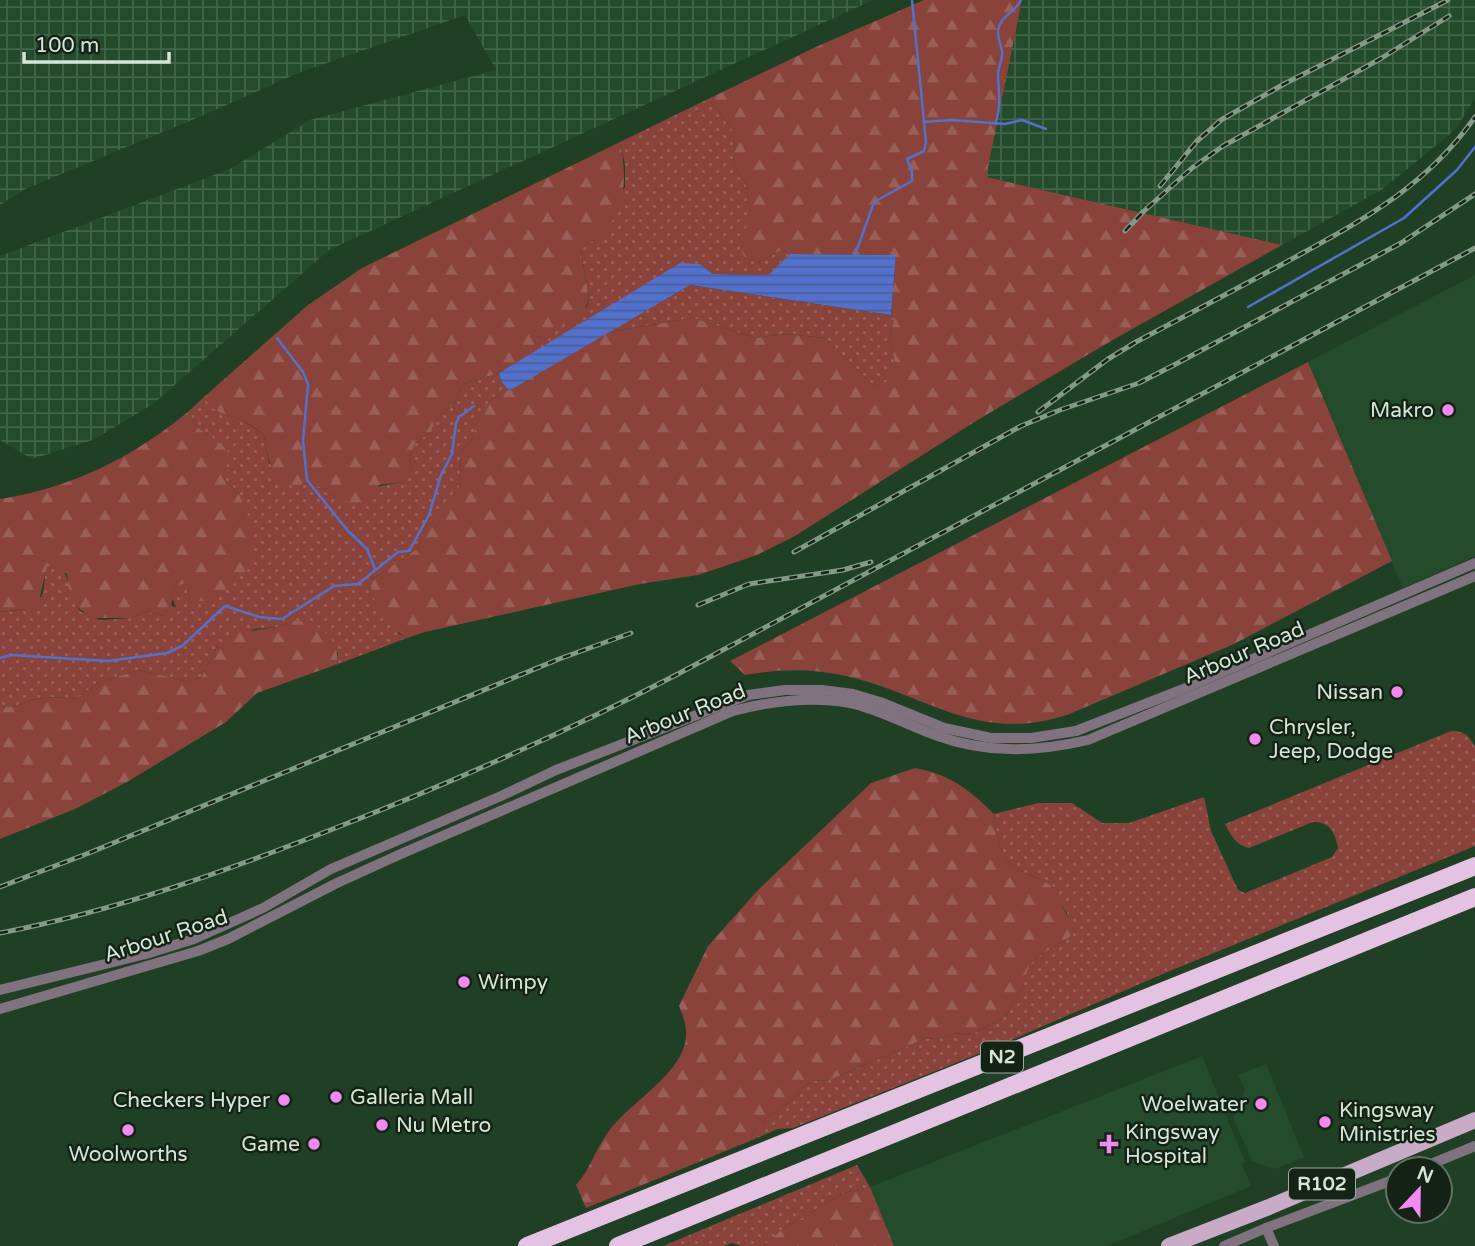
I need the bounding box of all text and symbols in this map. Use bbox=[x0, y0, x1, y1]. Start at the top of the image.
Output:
scale bar bbox=[24, 21, 170, 65]
text: 100 m bbox=[35, 33, 99, 58]
place label: Makro bbox=[1370, 398, 1434, 423]
marker: Makro bbox=[1440, 402, 1456, 418]
street label: Arbour Road bbox=[1180, 616, 1308, 690]
street label: Arbour Road bbox=[621, 678, 749, 750]
place label: Nissan bbox=[1316, 680, 1383, 705]
marker: Nissan bbox=[1389, 684, 1405, 700]
place label: Chrysler, Jeep, Dodge bbox=[1269, 715, 1393, 764]
marker: Chrysler, Jeep, Dodge bbox=[1247, 731, 1263, 747]
street label: Arbour Road bbox=[101, 904, 231, 968]
place label: Wimpy bbox=[478, 970, 548, 995]
marker: Wimpy bbox=[456, 974, 472, 990]
road number: N2 bbox=[981, 1042, 1023, 1072]
place label: Galleria Mall bbox=[350, 1085, 473, 1110]
place label: Checkers Hyper bbox=[113, 1088, 270, 1113]
marker: Galleria Mall bbox=[328, 1089, 344, 1105]
marker: Checkers Hyper bbox=[276, 1092, 292, 1108]
place label: Woelwater bbox=[1141, 1092, 1247, 1117]
marker: Woelwater bbox=[1253, 1096, 1269, 1112]
place label: Kingsway Ministries bbox=[1339, 1098, 1436, 1147]
place label: Nu Metro bbox=[396, 1113, 491, 1138]
marker: Kingsway Ministries bbox=[1317, 1114, 1333, 1130]
marker: Nu Metro bbox=[374, 1117, 390, 1133]
place label: Kingsway Hospital bbox=[1125, 1120, 1220, 1169]
marker: Woolworths bbox=[120, 1122, 136, 1138]
place label: Game bbox=[241, 1132, 300, 1157]
marker: Kingsway Hospital bbox=[1099, 1134, 1119, 1154]
marker: Game bbox=[306, 1136, 322, 1152]
place label: Woolworths bbox=[68, 1142, 188, 1167]
north arrow bbox=[1384, 1155, 1454, 1225]
text: N bbox=[1414, 1162, 1436, 1188]
road number: R102 bbox=[1289, 1168, 1355, 1200]

